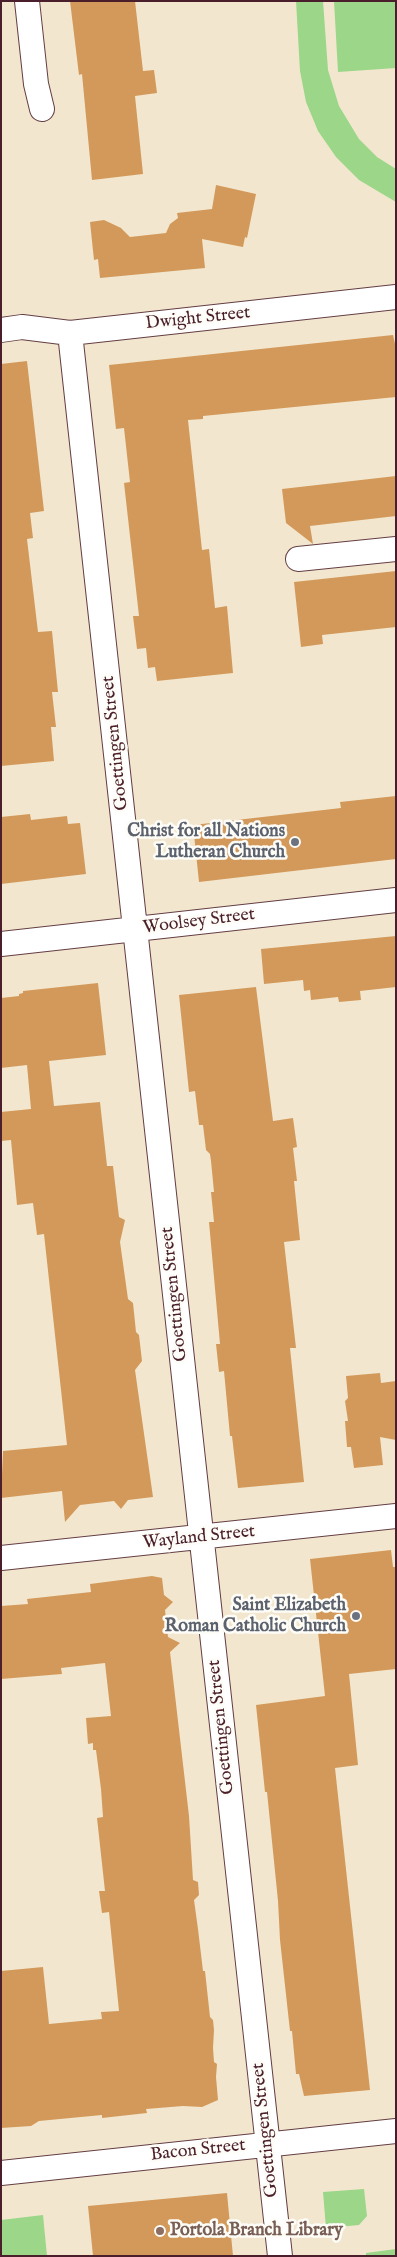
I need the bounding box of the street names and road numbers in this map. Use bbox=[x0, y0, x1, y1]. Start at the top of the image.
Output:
street label: Dwight Street bbox=[145, 303, 251, 335]
street label: Goettingen Street bbox=[98, 675, 134, 811]
street label: Woolsey Street bbox=[142, 904, 256, 940]
street label: Goettingen Street bbox=[157, 1226, 193, 1362]
street label: Wayland Street bbox=[142, 1521, 256, 1555]
street label: Goettingen Street bbox=[204, 1659, 240, 1795]
street label: Goettingen Street bbox=[248, 2062, 284, 2198]
street label: Bacon Street bbox=[149, 2135, 247, 2167]

